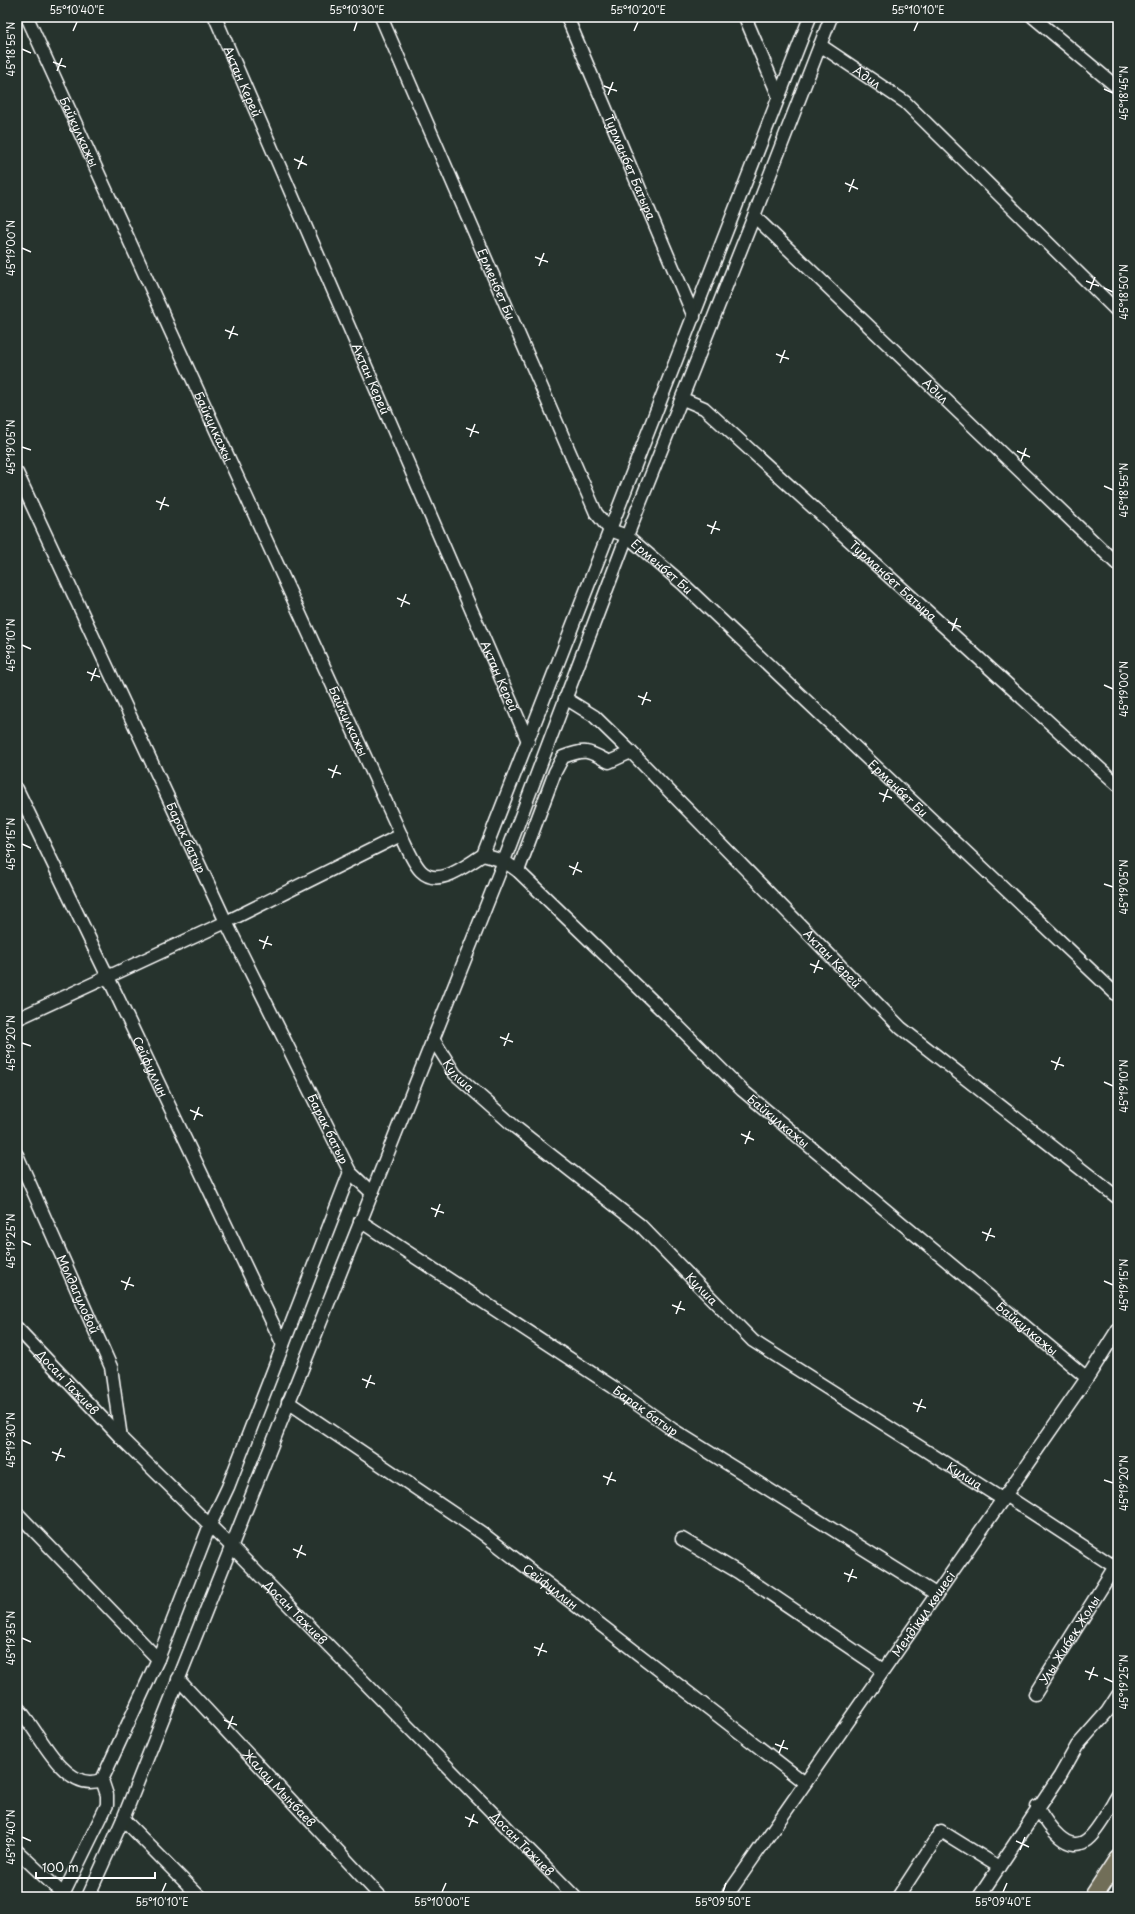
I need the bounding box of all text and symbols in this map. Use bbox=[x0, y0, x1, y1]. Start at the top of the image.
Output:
text: 55°10'40"E bbox=[49, 2, 105, 17]
text: 55°10'30"E bbox=[329, 2, 385, 17]
text: 55°10'20"E bbox=[610, 2, 666, 17]
text: 55°10'10"E bbox=[891, 2, 945, 17]
text: 45°18'55"N bbox=[3, 21, 18, 76]
street label: Актан Керей bbox=[219, 43, 266, 120]
street label: Адил bbox=[850, 61, 885, 93]
text: 45°18'45"N bbox=[1116, 65, 1131, 120]
street label: Байкулкажы bbox=[55, 93, 103, 170]
street label: Турманбет Батыра bbox=[600, 112, 661, 223]
text: 45°19'00"N bbox=[3, 220, 18, 276]
street label: Ерменбет Би bbox=[473, 245, 520, 323]
text: 45°18'50"N bbox=[1116, 264, 1131, 320]
street label: Актан Керей bbox=[348, 340, 395, 417]
street label: Адил bbox=[919, 374, 953, 407]
street label: Байкулкажы bbox=[190, 388, 238, 465]
text: 45°19'05"N bbox=[3, 419, 18, 475]
text: 45°18'55"N bbox=[1116, 462, 1131, 517]
street label: Ерменбет Би bbox=[627, 534, 697, 598]
street label: Турманбет Батыра bbox=[846, 536, 942, 625]
text: 45°19'10"N bbox=[3, 618, 18, 672]
street label: Актан Керей bbox=[477, 638, 523, 714]
text: 45°19'00"N bbox=[1116, 661, 1131, 717]
street label: Байкулкажы bbox=[325, 683, 373, 759]
street label: Ерменбет Би bbox=[864, 755, 932, 821]
street label: Барак батыр bbox=[162, 799, 211, 876]
text: 45°19'15"N bbox=[3, 818, 18, 870]
text: 45°19'05"N bbox=[1116, 859, 1131, 915]
street label: Актан Керей bbox=[800, 925, 865, 991]
text: 45°19'20"N bbox=[3, 1015, 18, 1071]
street label: Сейфуллин bbox=[128, 1033, 173, 1100]
street label: Кулша bbox=[439, 1056, 479, 1097]
text: 45°19'10"N bbox=[1116, 1059, 1131, 1113]
street label: Байкулкажы bbox=[744, 1089, 814, 1152]
street label: Барак батыр bbox=[304, 1091, 354, 1167]
text: 45°19'25"N bbox=[3, 1213, 18, 1268]
street label: Молдагуловой bbox=[53, 1252, 104, 1336]
text: 45°19'15"N bbox=[1116, 1259, 1131, 1311]
street label: Кулша bbox=[682, 1268, 723, 1309]
street label: Байкулкажы bbox=[993, 1297, 1062, 1359]
street label: Досан Тажиев bbox=[32, 1344, 103, 1419]
street label: Барак батыр bbox=[610, 1381, 682, 1440]
text: 45°19'30"N bbox=[3, 1412, 18, 1468]
text: 45°19'20"N bbox=[1116, 1455, 1131, 1511]
street label: Кулша bbox=[943, 1457, 987, 1494]
street label: Сейфуллин bbox=[519, 1559, 582, 1613]
street label: Меңдіқұл көшесі bbox=[887, 1567, 959, 1660]
street label: Досан Тажиев bbox=[259, 1575, 332, 1648]
street label: Улы Жибек Жолы bbox=[1034, 1592, 1104, 1688]
text: 45°19'35"N bbox=[3, 1611, 18, 1665]
text: 45°19'25"N bbox=[1116, 1654, 1131, 1709]
street label: Жалау Мыңбаев bbox=[238, 1745, 320, 1831]
street label: Досан Тажиев bbox=[486, 1806, 558, 1880]
text: 45°19'40"N bbox=[3, 1809, 18, 1865]
scale bar bbox=[36, 1854, 155, 1880]
text: 100 m bbox=[42, 1858, 79, 1876]
text: 55°10'10"E bbox=[135, 1894, 189, 1909]
text: 55°10'00"E bbox=[414, 1894, 470, 1909]
text: 55°09'50"E bbox=[695, 1894, 751, 1909]
text: 55°09'40"E bbox=[975, 1894, 1031, 1909]

